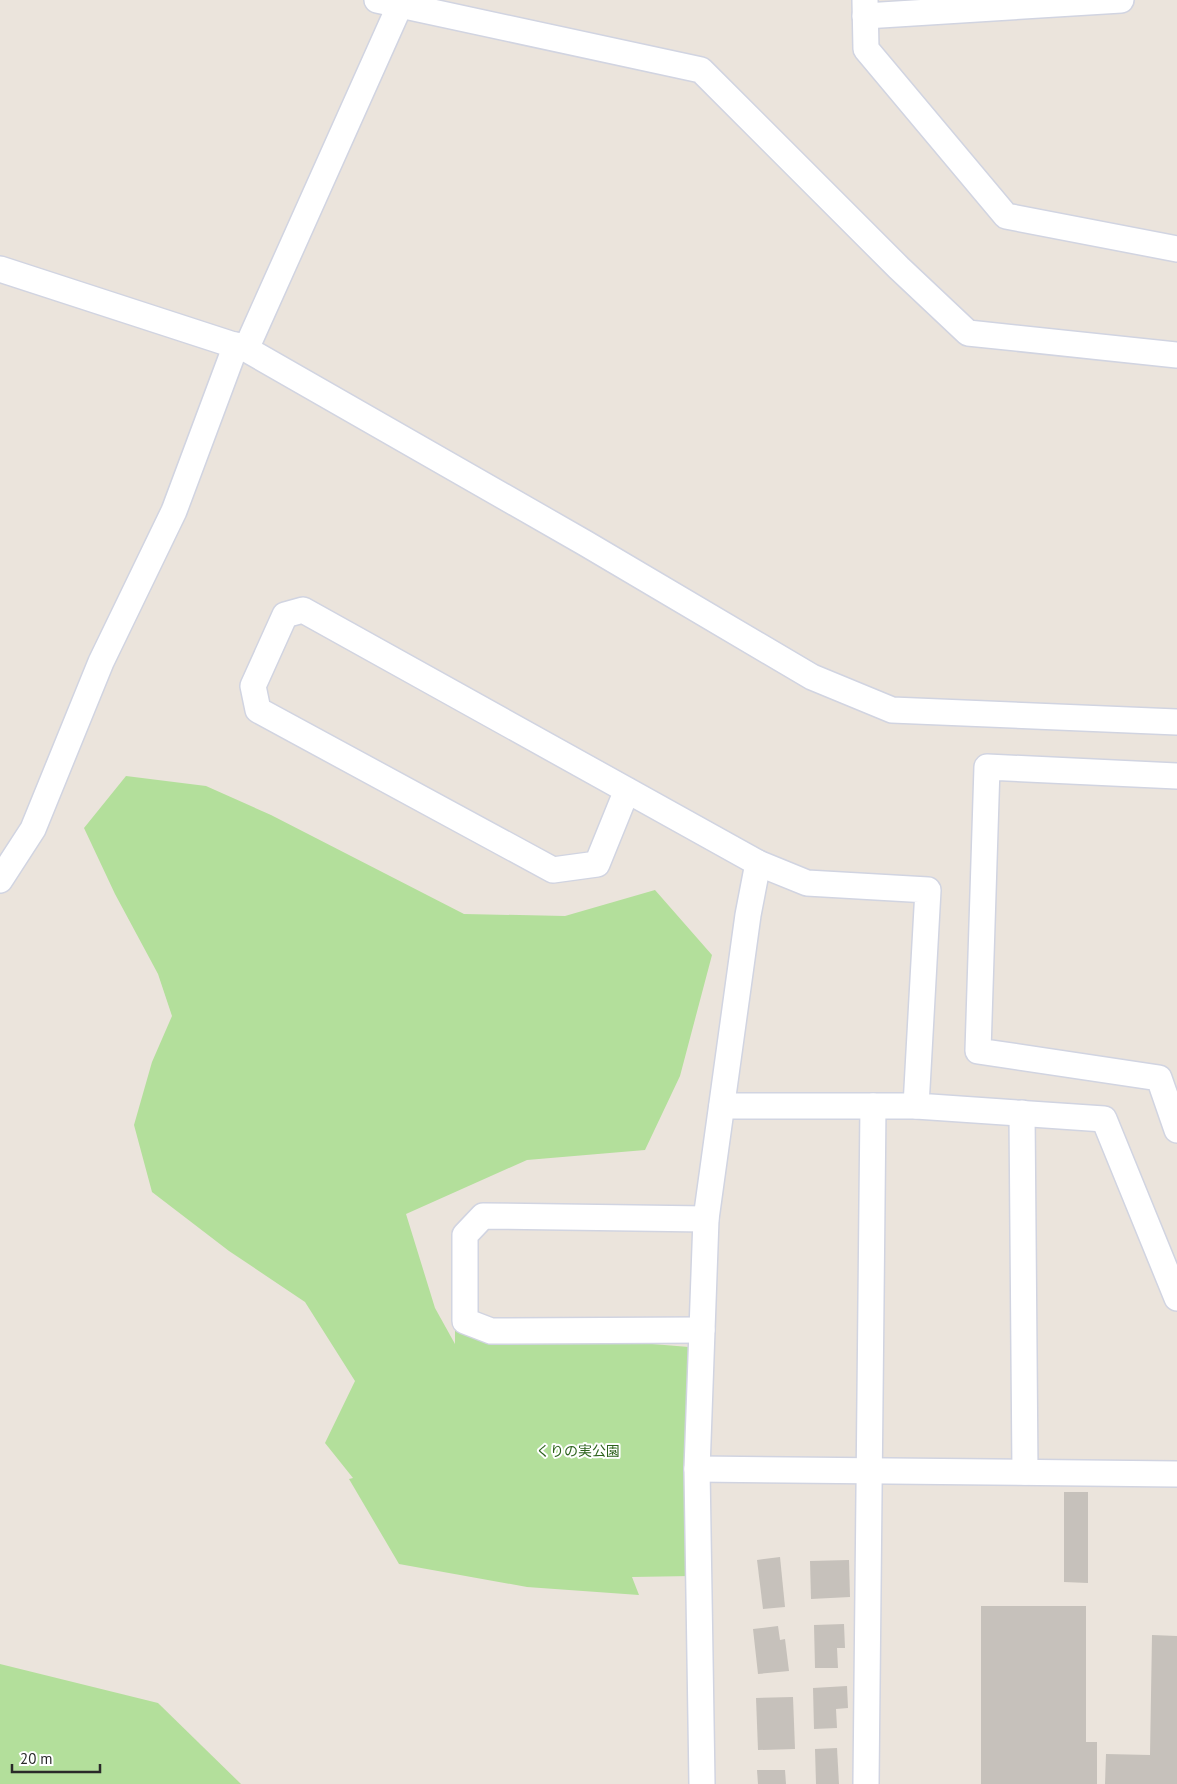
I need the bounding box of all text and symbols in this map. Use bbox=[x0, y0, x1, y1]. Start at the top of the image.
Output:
park label: くりの実公園 bbox=[536, 1442, 620, 1460]
scale bar bbox=[12, 1742, 100, 1774]
text: 20 m bbox=[20, 1749, 53, 1768]

